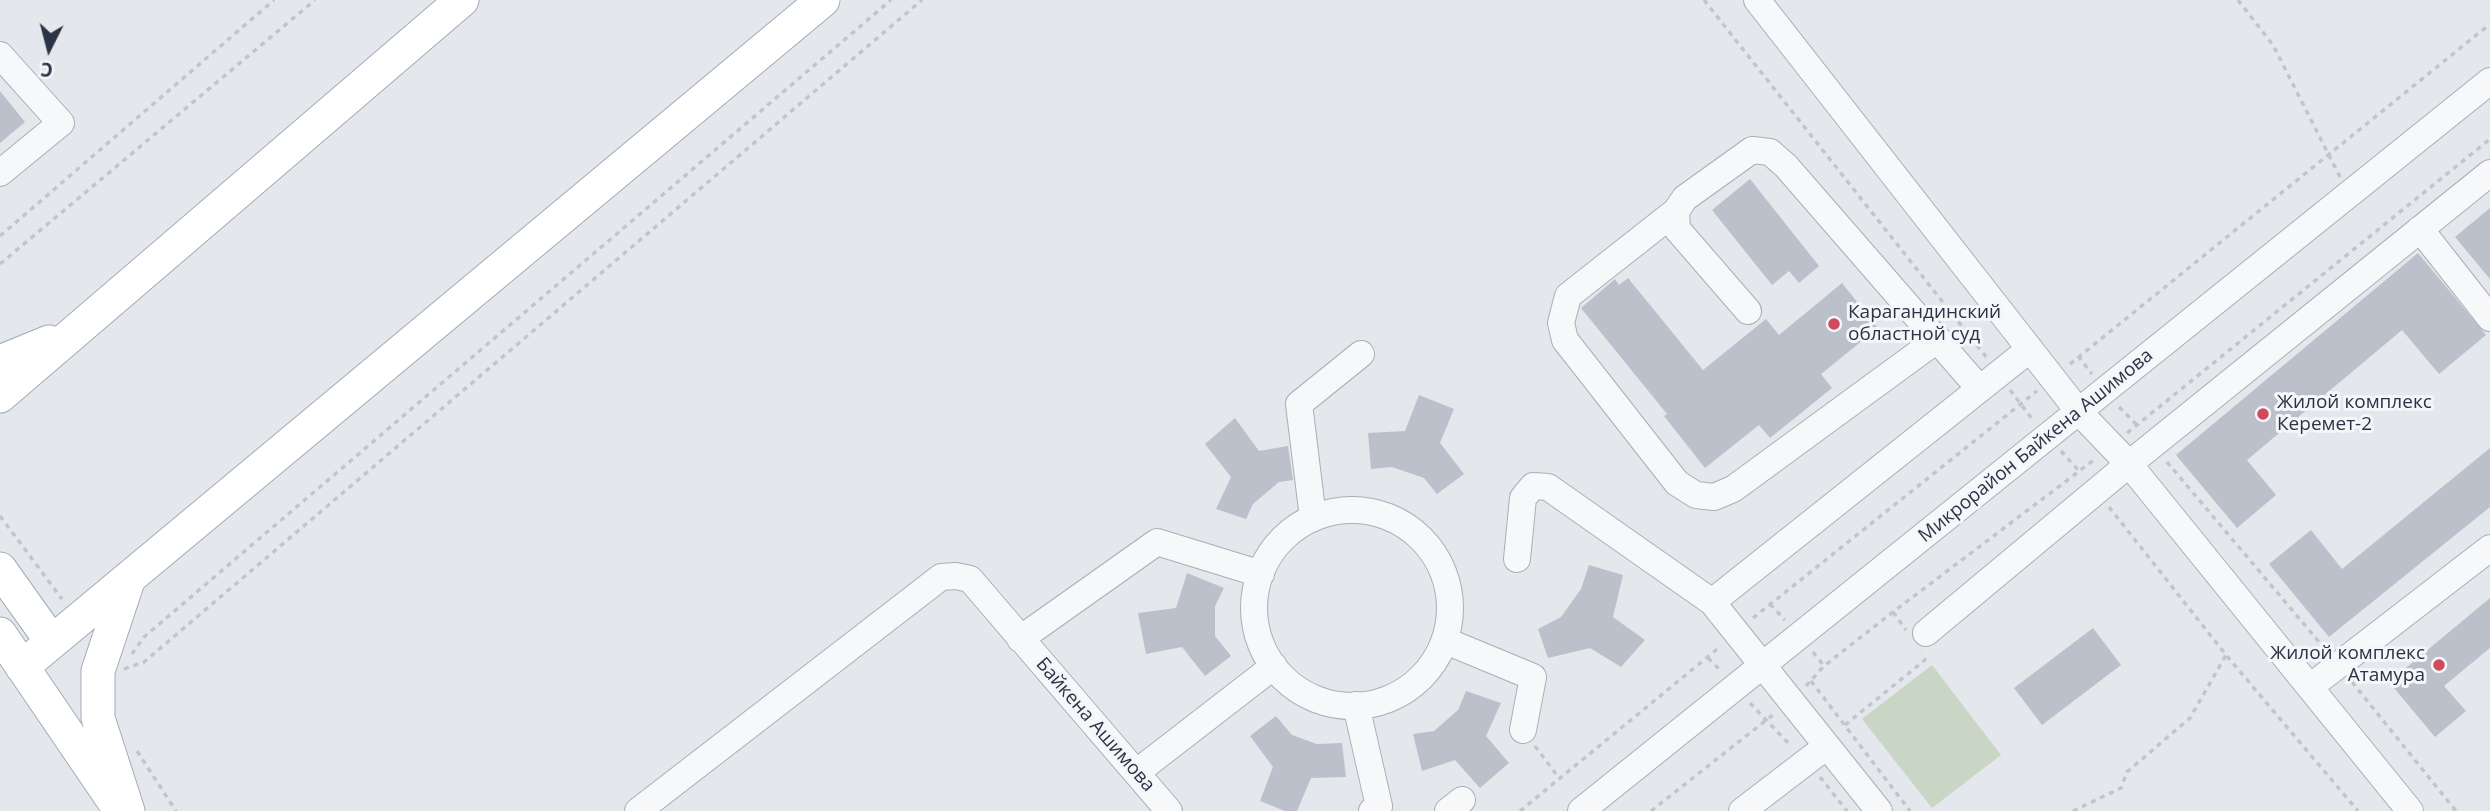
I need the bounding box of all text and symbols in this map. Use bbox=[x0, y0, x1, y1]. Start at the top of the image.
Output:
north arrow bbox=[14, 14, 84, 84]
text: С bbox=[39, 56, 54, 83]
place label: Карагандинский областной суд bbox=[1848, 302, 2001, 346]
marker: Карагандинский областной суд bbox=[1826, 316, 1842, 332]
street label: Микрорайон Байкена Ашимова bbox=[1914, 344, 2158, 548]
place label: Жилой комплекс Керемет-2 bbox=[2277, 392, 2432, 436]
marker: Жилой комплекс Керемет-2 bbox=[2255, 406, 2271, 422]
place label: Жилой комплекс Атамура bbox=[2270, 643, 2425, 687]
street label: Байкена Ашимова bbox=[1031, 653, 1159, 797]
marker: Жилой комплекс Атамура bbox=[2431, 657, 2447, 673]

